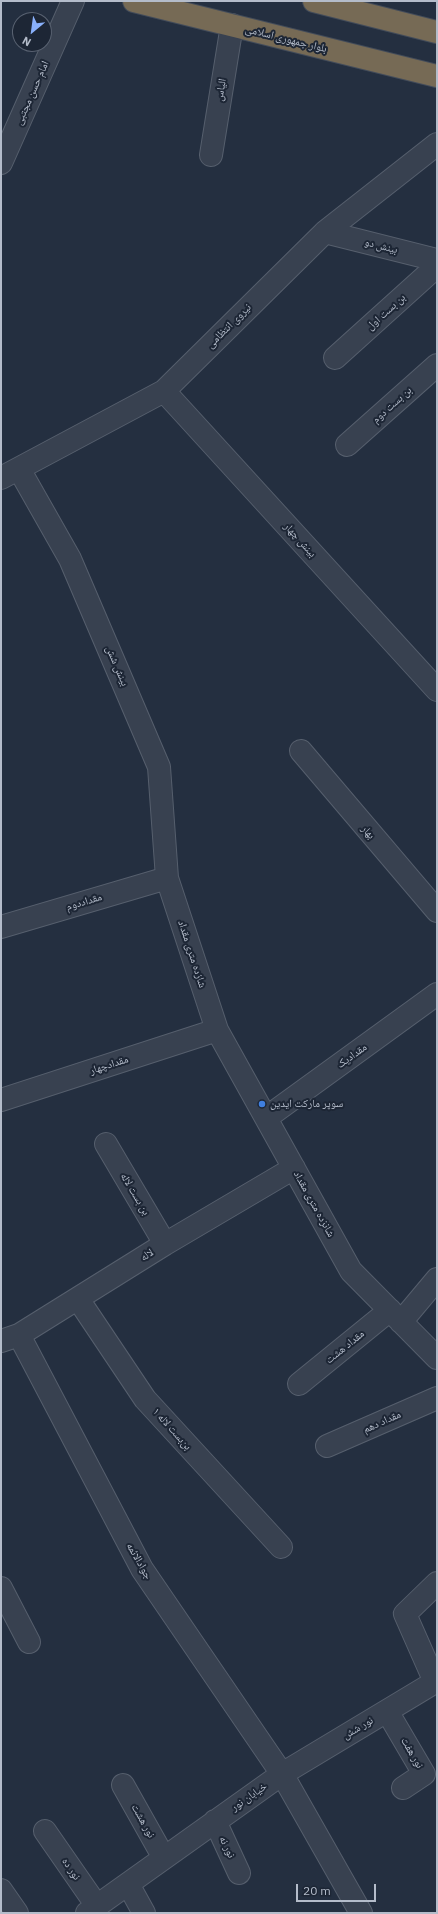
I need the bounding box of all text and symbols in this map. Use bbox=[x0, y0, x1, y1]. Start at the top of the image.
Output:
north arrow bbox=[12, 12, 52, 52]
street label: بلوار جمهوری اسلامی bbox=[244, 22, 328, 56]
text: N bbox=[20, 34, 34, 50]
street label: امام حسن مجتبی bbox=[12, 59, 52, 127]
street label: الیاس bbox=[213, 78, 229, 102]
street label: بینش دو bbox=[363, 236, 399, 256]
street label: بن بست اول bbox=[364, 291, 408, 333]
street label: نیروی انتظامی bbox=[204, 301, 254, 351]
street label: بن بست دوم bbox=[369, 384, 415, 426]
street label: بینش چهار bbox=[281, 520, 319, 560]
street label: بینش شش bbox=[103, 644, 131, 688]
street label: بهار bbox=[358, 822, 378, 842]
street label: مقداددوم bbox=[65, 890, 103, 914]
street label: شازده متری مقداد bbox=[175, 918, 209, 990]
street label: مقدادیک bbox=[334, 1041, 370, 1071]
street label: مقدادچهار bbox=[88, 1053, 130, 1077]
place label: سوپر مارکت ایدین bbox=[270, 1097, 343, 1111]
marker: سوپر مارکت ایدین bbox=[257, 1099, 267, 1109]
street label: شانزده متری مقداد bbox=[290, 1169, 338, 1239]
street label: بن بست لاله bbox=[117, 1170, 153, 1218]
street label: لاله bbox=[138, 1246, 156, 1264]
street label: مقداد هشت bbox=[323, 1327, 367, 1367]
street label: بن‌بست لاله ۱ bbox=[150, 1405, 194, 1453]
street label: مقداد دهم bbox=[361, 1408, 403, 1436]
street label: جوادالائمه bbox=[123, 1540, 155, 1582]
street label: نور شش bbox=[340, 1714, 376, 1742]
street label: نور هفت bbox=[398, 1735, 426, 1771]
street label: خیابان نور bbox=[228, 1780, 270, 1814]
street label: نور هشت bbox=[128, 1802, 158, 1840]
street label: نور نه bbox=[216, 1834, 238, 1860]
street label: نور ده bbox=[59, 1855, 83, 1883]
scale bar bbox=[298, 1876, 378, 1902]
text: 20 m bbox=[303, 1883, 331, 1898]

